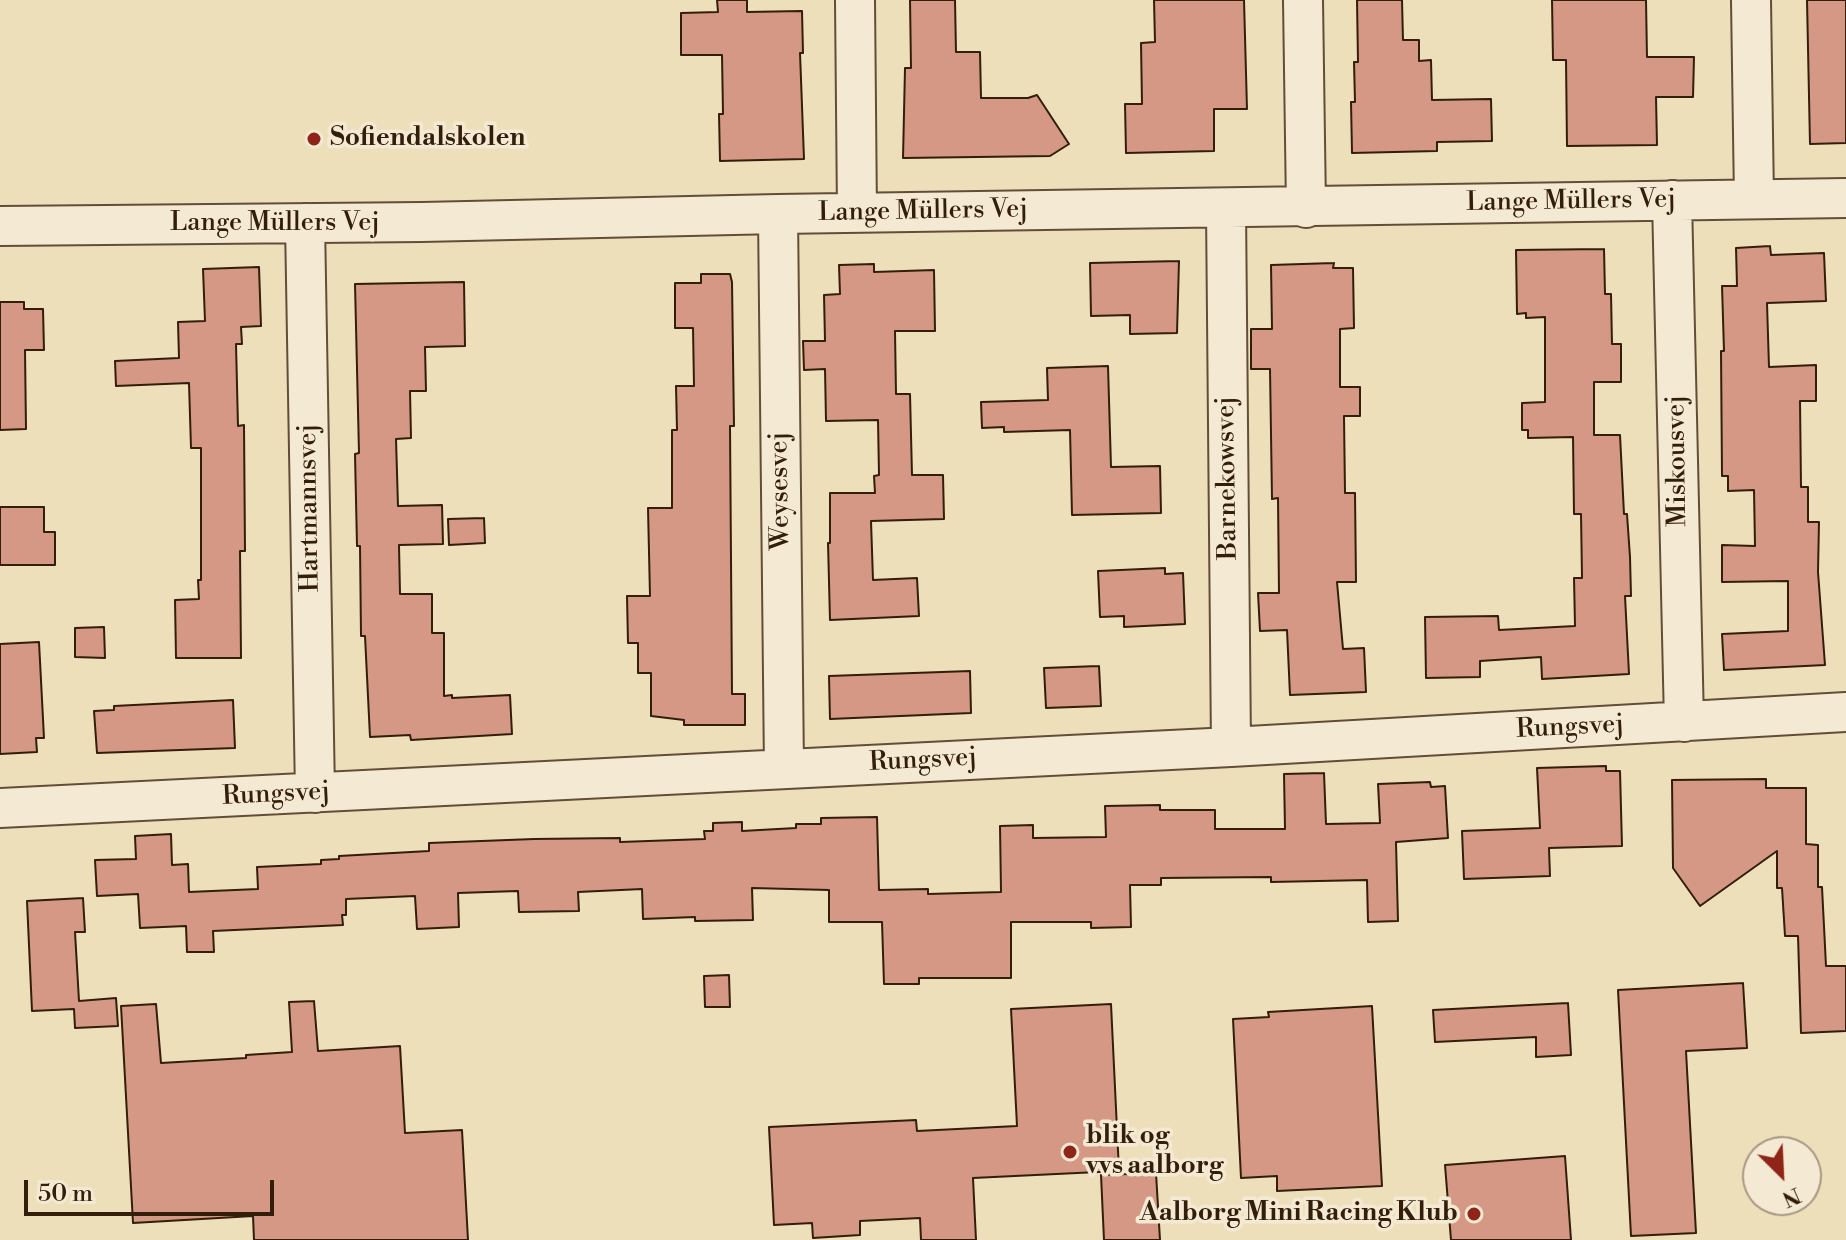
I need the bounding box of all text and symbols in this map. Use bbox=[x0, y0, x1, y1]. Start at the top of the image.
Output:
place label: Sofiendalskolen bbox=[330, 123, 525, 155]
marker: Sofiendalskolen bbox=[305, 130, 323, 148]
street label: Lange Müllers Vej bbox=[1466, 185, 1676, 219]
street label: Lange Müllers Vej bbox=[818, 195, 1028, 229]
street label: Lange Müllers Vej bbox=[170, 208, 380, 240]
street label: Miskousvej bbox=[1661, 395, 1695, 527]
street label: Barnekowsvej bbox=[1211, 396, 1245, 560]
street label: Hartmannsvej bbox=[293, 424, 327, 592]
street label: Weysesvej bbox=[764, 432, 798, 550]
street label: Rungsvej bbox=[1515, 710, 1625, 746]
street label: Rungsvej bbox=[868, 743, 978, 779]
street label: Rungsvej bbox=[221, 777, 331, 813]
place label: blik og vvs aalborg bbox=[1086, 1121, 1223, 1182]
north arrow bbox=[1742, 1136, 1822, 1216]
marker: blik og vvs aalborg bbox=[1061, 1143, 1079, 1161]
scale bar bbox=[28, 1164, 278, 1214]
text: 50 m bbox=[38, 1179, 93, 1209]
text: N bbox=[1778, 1181, 1805, 1212]
place label: Aalborg Mini Racing Klub bbox=[1140, 1198, 1458, 1230]
marker: Aalborg Mini Racing Klub bbox=[1465, 1205, 1483, 1223]

